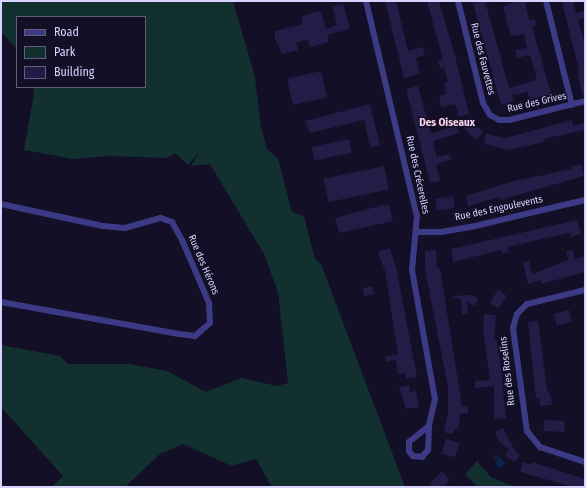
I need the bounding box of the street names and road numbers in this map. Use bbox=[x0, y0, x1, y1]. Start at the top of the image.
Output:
street label: Rue des Fauvettes bbox=[467, 22, 497, 96]
street label: Rue des Grives bbox=[506, 90, 568, 116]
street label: Rue des Crécerelles bbox=[403, 135, 431, 215]
street label: Rue des Engoulevents bbox=[454, 194, 544, 224]
street label: Rue des Hérons bbox=[185, 233, 221, 297]
street label: Rue des Roselins bbox=[498, 336, 518, 406]

